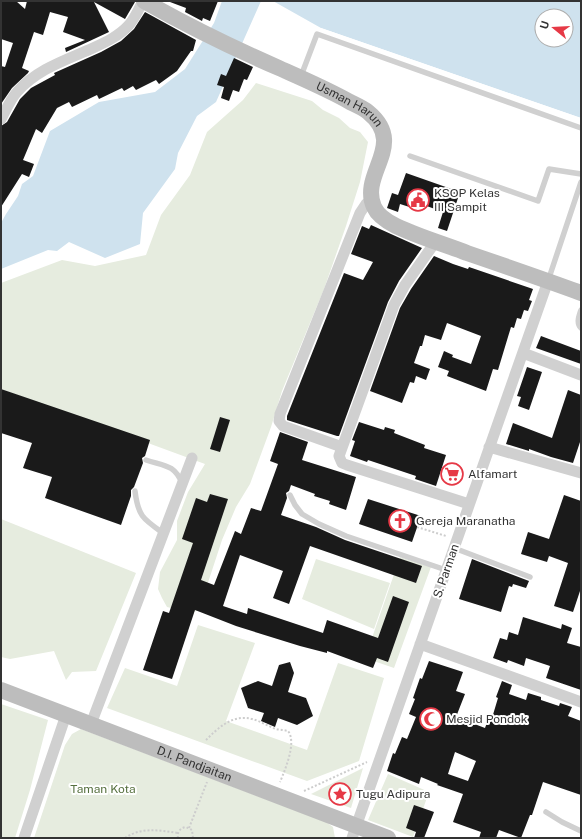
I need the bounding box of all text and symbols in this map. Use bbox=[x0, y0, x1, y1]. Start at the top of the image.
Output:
north arrow bbox=[534, 8, 574, 48]
text: U bbox=[538, 19, 551, 31]
street label: Usman Harun bbox=[314, 79, 386, 129]
place label: KSOP Kelas III Sampit bbox=[434, 186, 500, 214]
public building icon: KSOP Kelas III Sampit bbox=[405, 187, 431, 213]
supermarket icon: Alfamart bbox=[439, 461, 465, 487]
place label: Alfamart bbox=[468, 467, 518, 481]
church icon: Gereja Maranatha bbox=[387, 508, 413, 534]
place label: Gereja Maranatha bbox=[416, 514, 516, 528]
street label: S. Parman bbox=[430, 542, 462, 600]
mosque icon: Mesjid Pondok bbox=[418, 706, 444, 732]
place label: Mesjid Pondok bbox=[446, 712, 528, 726]
street label: D.I. Pandjaitan bbox=[155, 743, 234, 785]
place icon: Tugu Adipura bbox=[327, 781, 353, 807]
park label: Taman Kota bbox=[70, 782, 136, 796]
place label: Tugu Adipura bbox=[356, 787, 431, 801]

